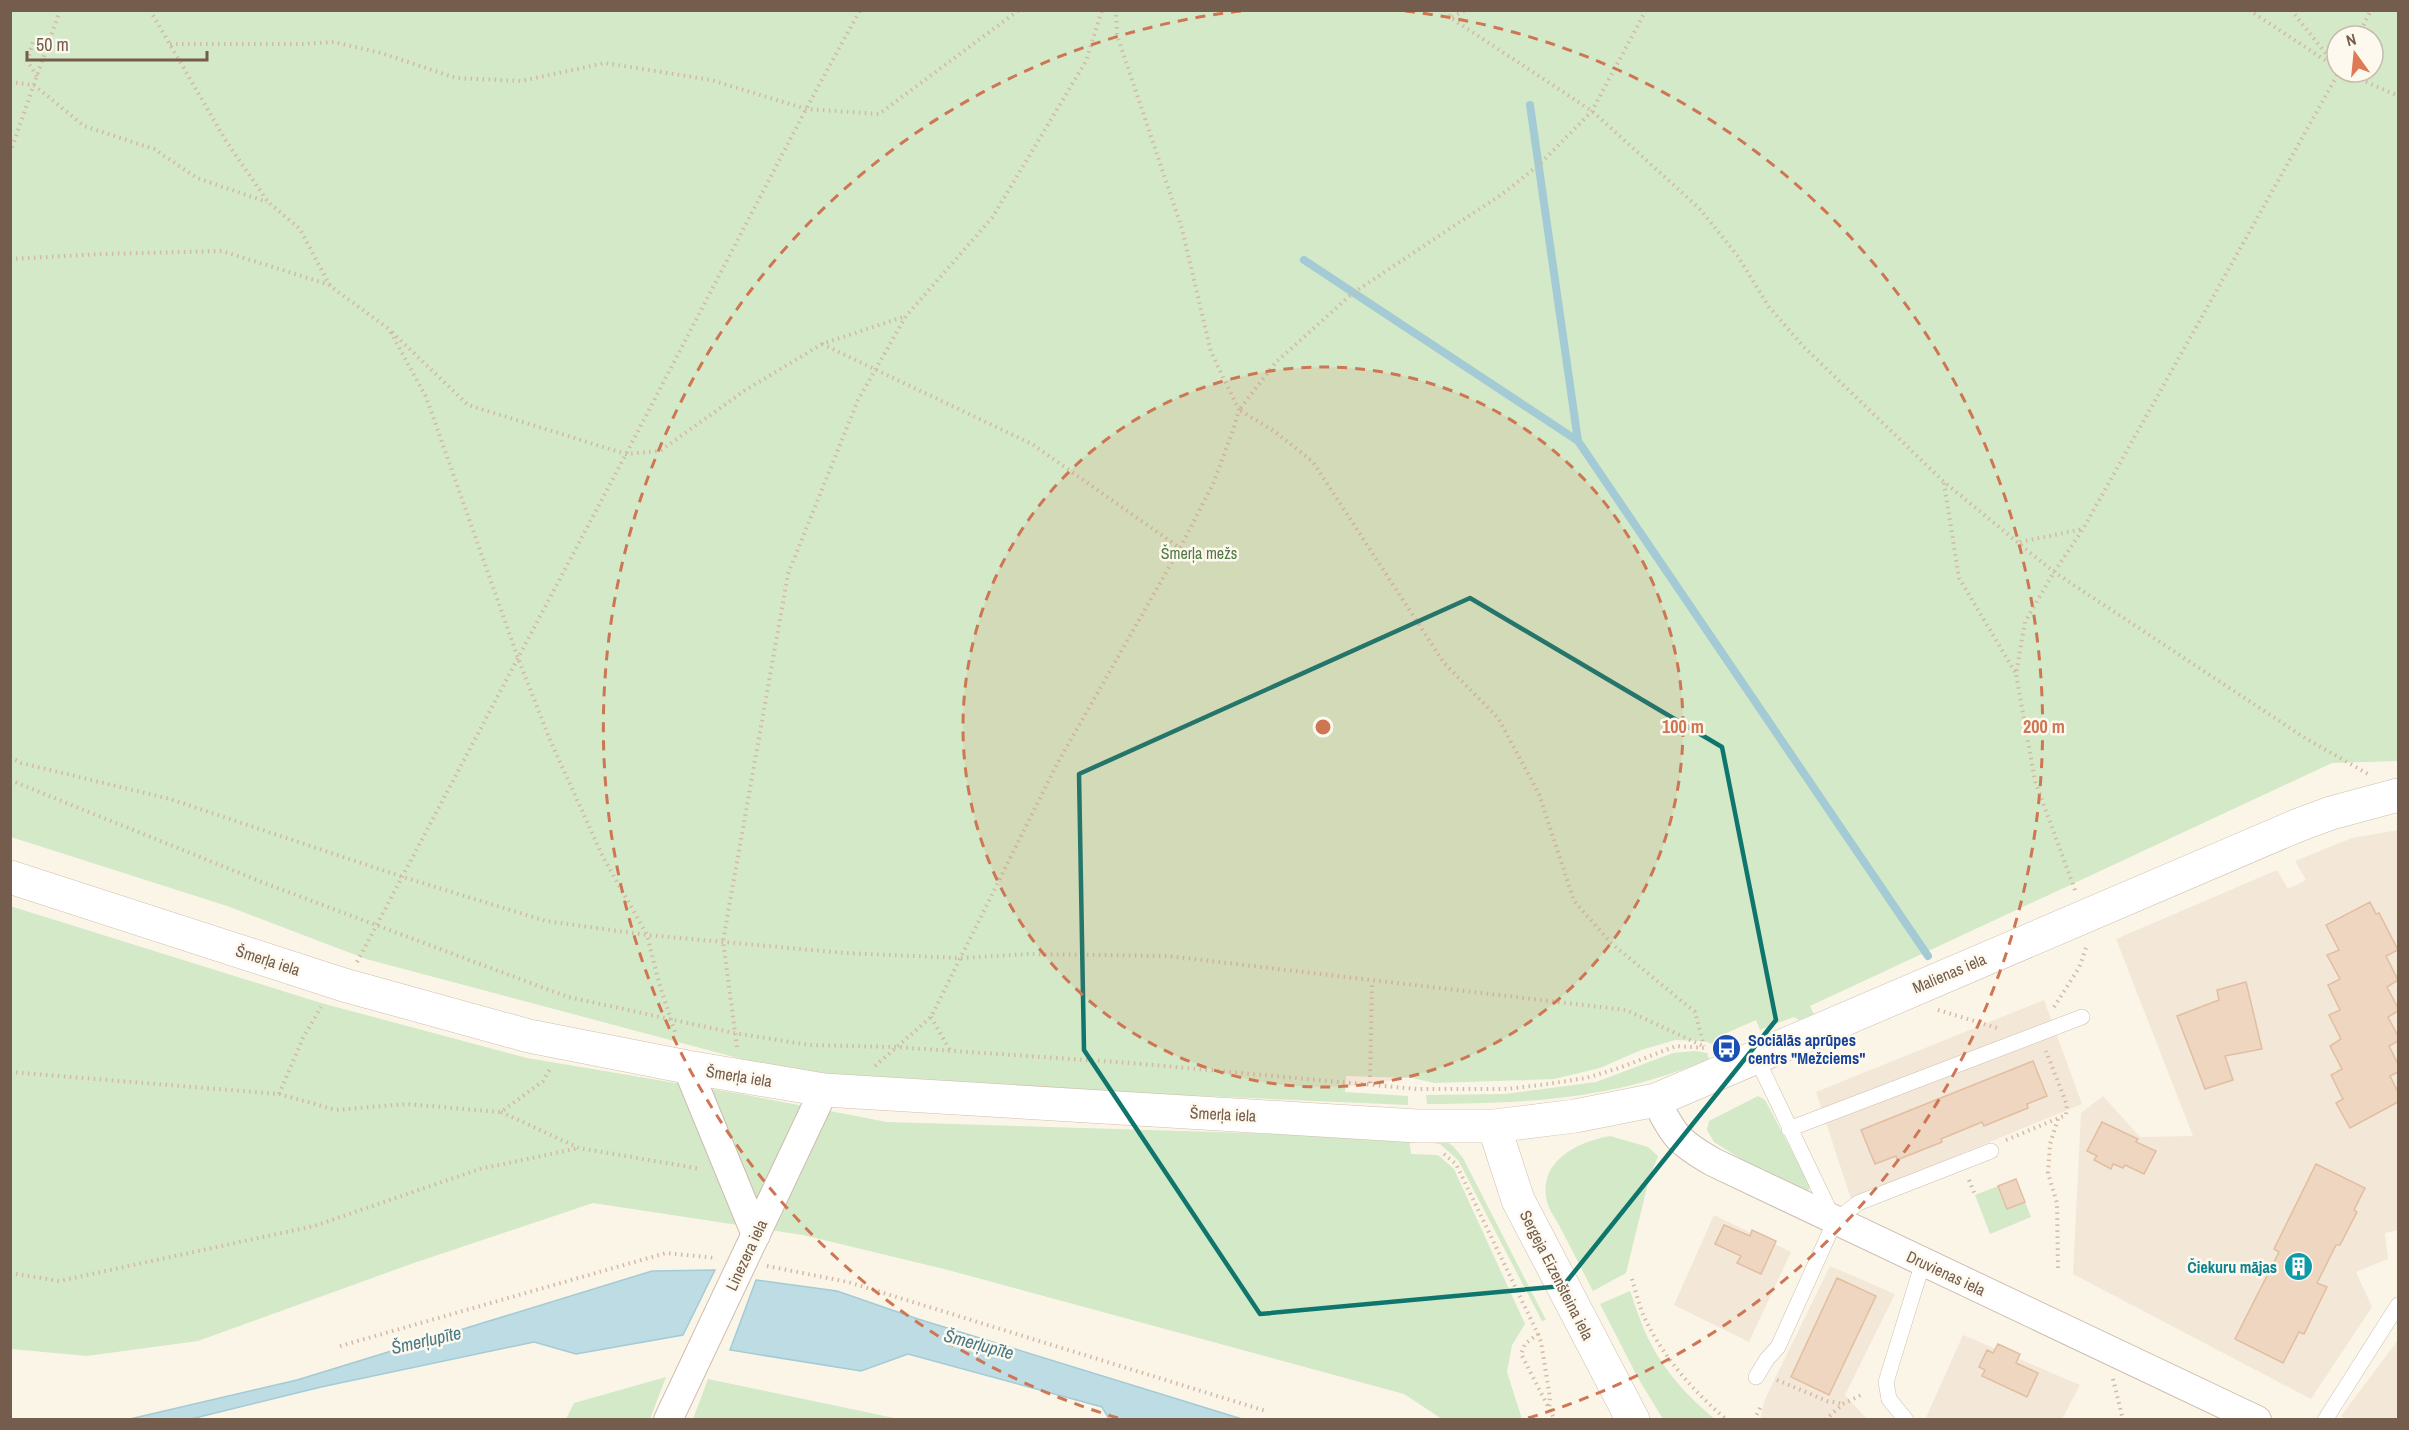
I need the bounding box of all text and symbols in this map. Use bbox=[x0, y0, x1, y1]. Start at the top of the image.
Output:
scale bar bbox=[27, 24, 207, 62]
north arrow bbox=[2325, 24, 2385, 84]
text: N bbox=[2344, 28, 2359, 51]
text: 50 m bbox=[36, 32, 69, 57]
park label: Šmerļa mežs bbox=[1161, 542, 1237, 564]
text: 100 m bbox=[1662, 714, 1704, 739]
text: 200 m bbox=[2023, 714, 2065, 739]
centre of rings bbox=[1313, 717, 1333, 737]
street label: Šmerļa iela bbox=[233, 939, 304, 981]
street label: Malienas iela bbox=[1909, 947, 1990, 998]
place label: Sociālās aprūpes centrs "Mežciems" bbox=[1748, 1029, 1865, 1069]
bus stop icon: Sociālās aprūpes centrs "Mežciems" bbox=[1711, 1033, 1743, 1065]
street label: Šmerļa iela bbox=[705, 1060, 774, 1092]
street label: Šmerļa iela bbox=[1189, 1101, 1257, 1127]
street label: Sergeja Eizenšteina iela bbox=[1515, 1206, 1600, 1344]
street label: Linezera iela bbox=[720, 1215, 772, 1294]
street label: Druvienas iela bbox=[1903, 1245, 1990, 1301]
building icon: Čiekuru mājas bbox=[2282, 1251, 2314, 1283]
place label: Čiekuru mājas bbox=[2187, 1256, 2277, 1278]
water label: Šmerļupīte bbox=[388, 1320, 464, 1360]
water label: Šmerļupīte bbox=[941, 1323, 1017, 1365]

